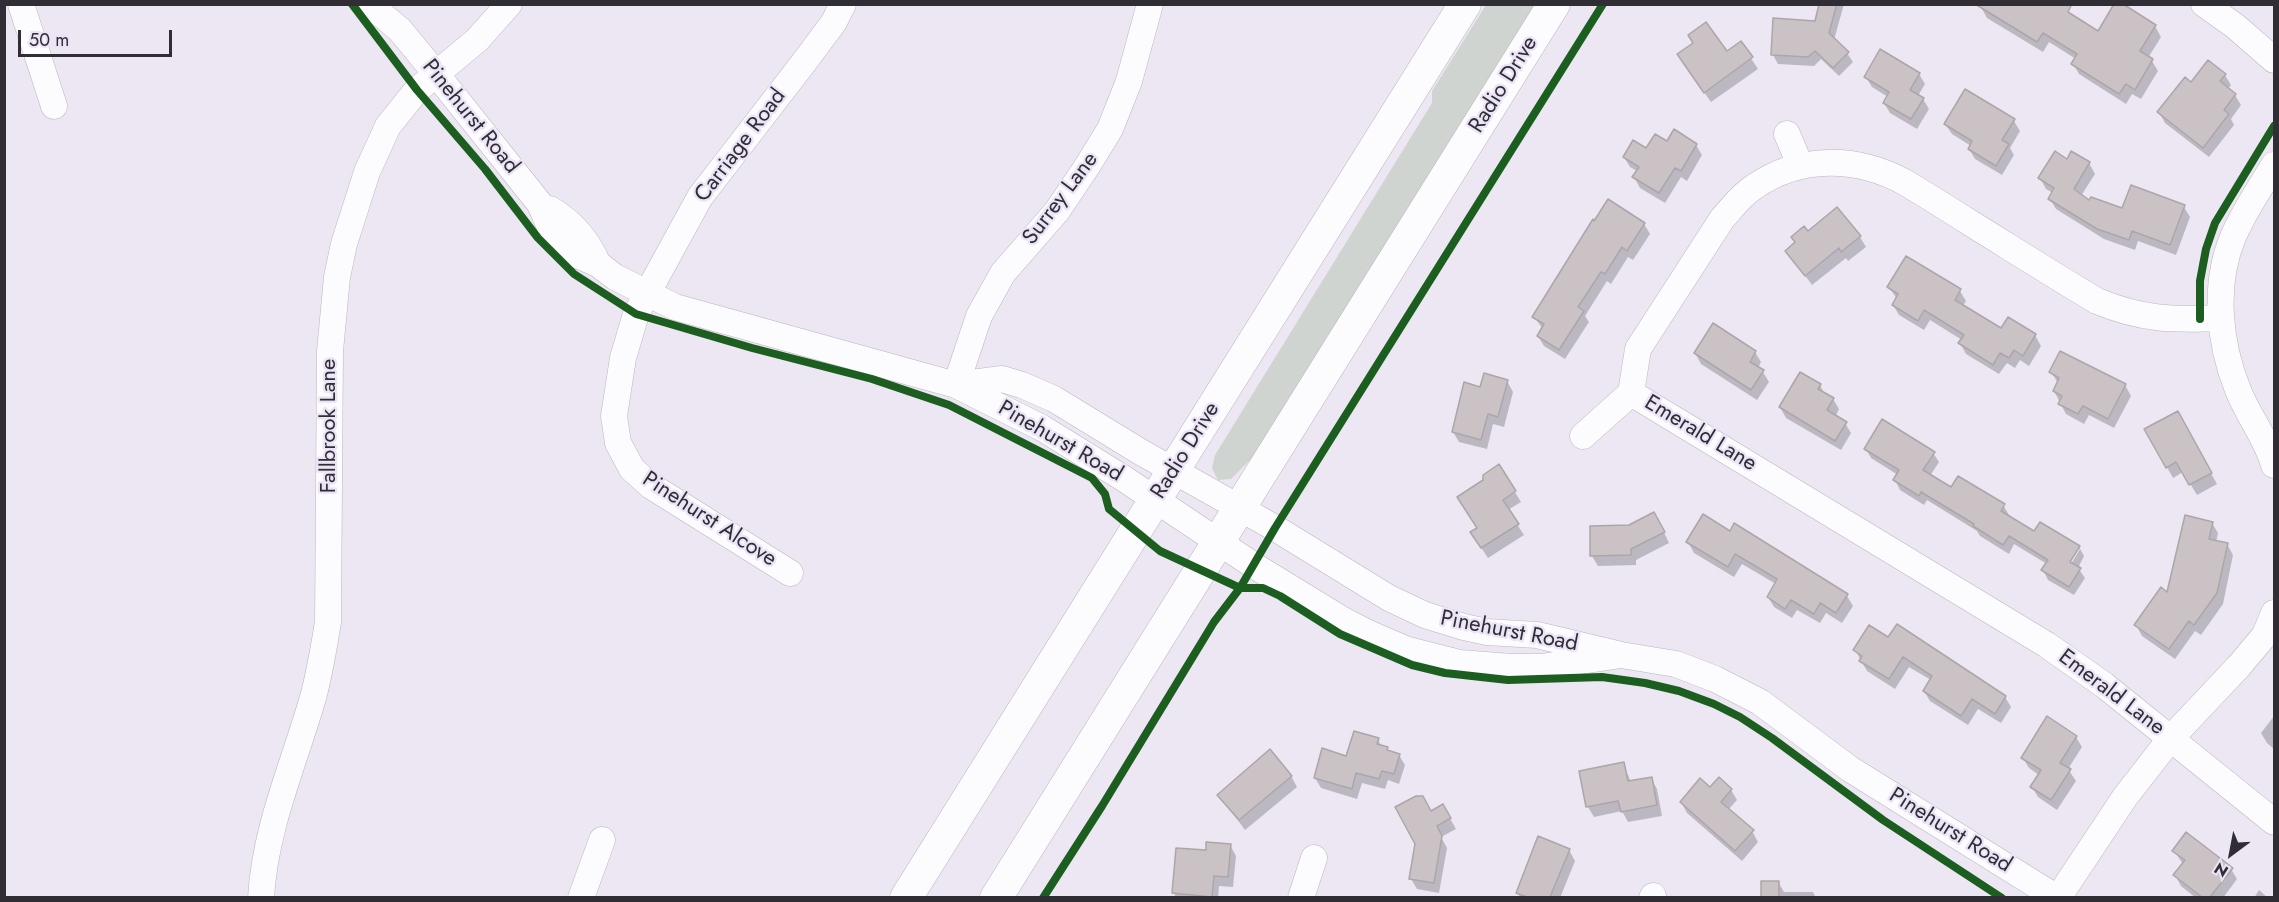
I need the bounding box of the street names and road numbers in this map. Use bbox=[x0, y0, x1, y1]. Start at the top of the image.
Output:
street label: Radio Drive bbox=[1464, 32, 1544, 138]
street label: Pinehurst Road bbox=[416, 54, 524, 180]
street label: Carriage Road bbox=[690, 84, 792, 208]
street label: Surrey Lane bbox=[1018, 148, 1104, 250]
street label: Fallbrook Lane bbox=[317, 359, 343, 493]
street label: Emerald Lane bbox=[1639, 390, 1761, 478]
street label: Pinehurst Road bbox=[993, 396, 1127, 488]
street label: Radio Drive bbox=[1146, 398, 1226, 504]
street label: Pinehurst Alcove bbox=[637, 467, 781, 573]
street label: Pinehurst Road bbox=[1438, 606, 1580, 658]
street label: Emerald Lane bbox=[2053, 644, 2169, 742]
street label: Pinehurst Road bbox=[1884, 783, 2016, 879]

